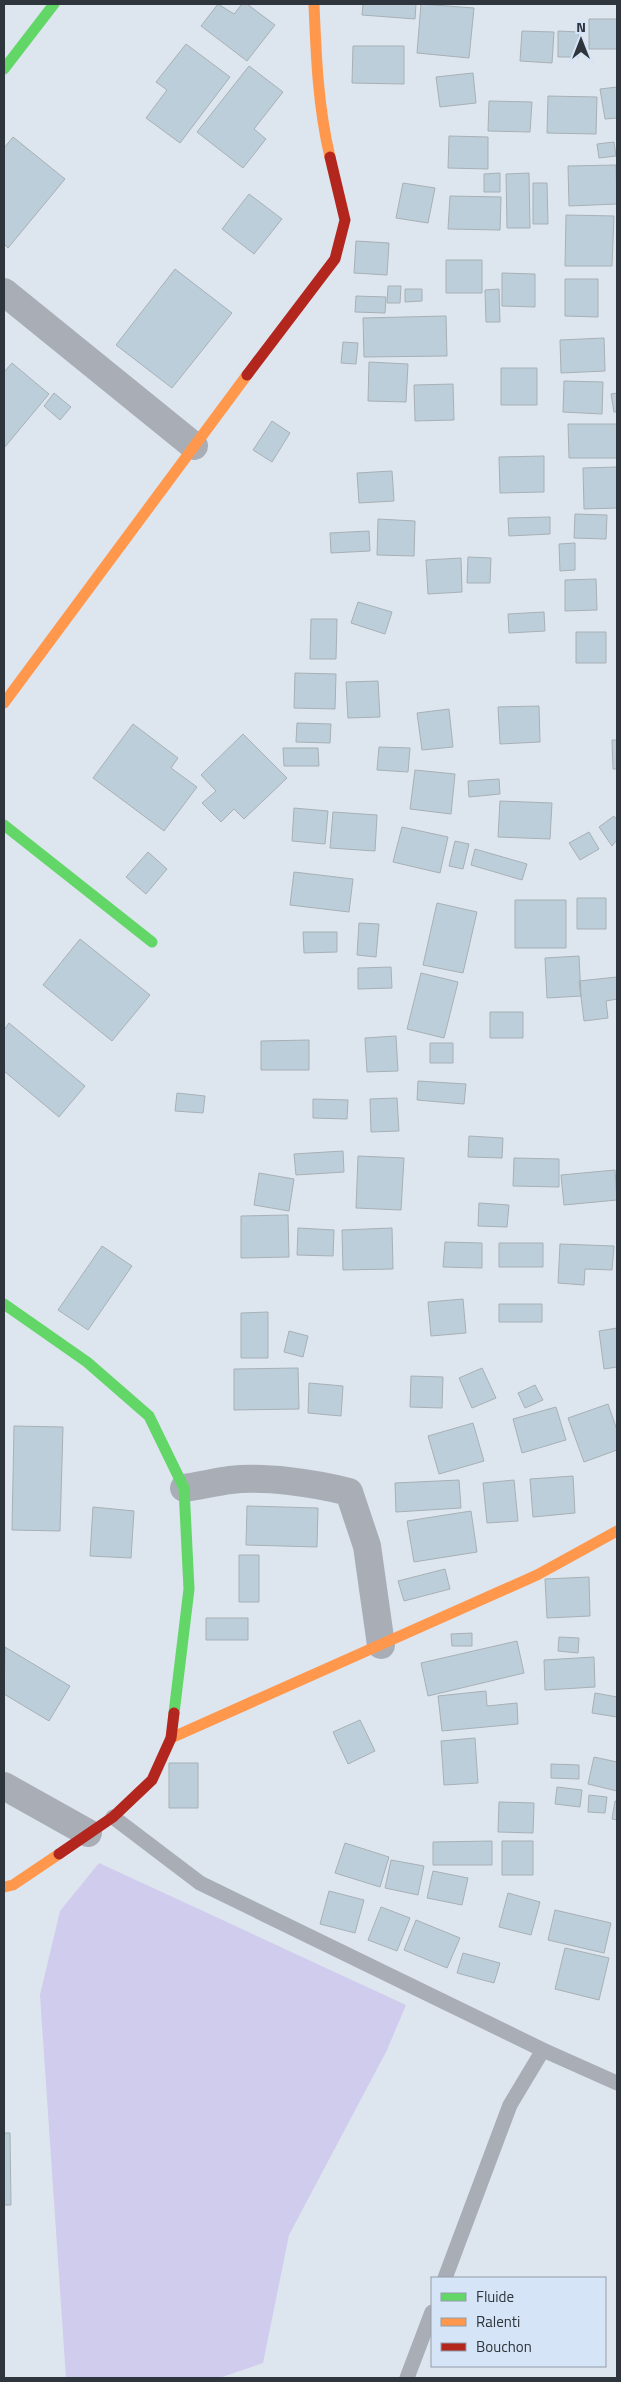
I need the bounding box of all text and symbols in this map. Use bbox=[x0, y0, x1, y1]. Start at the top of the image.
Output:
north arrow bbox=[556, 15, 606, 65]
text: N bbox=[576, 16, 586, 37]
legend bbox=[431, 2277, 606, 2367]
text: Fluide bbox=[476, 2285, 514, 2308]
text: Ralenti bbox=[476, 2310, 520, 2333]
text: Bouchon bbox=[476, 2335, 532, 2358]

